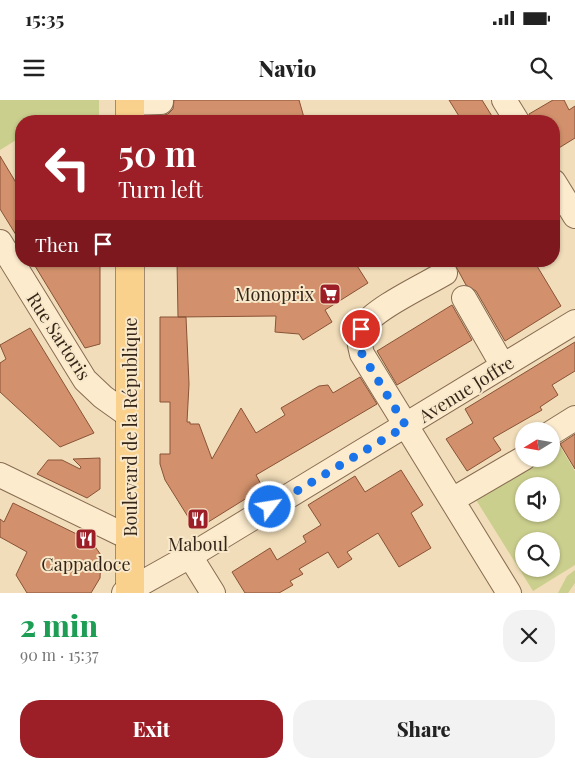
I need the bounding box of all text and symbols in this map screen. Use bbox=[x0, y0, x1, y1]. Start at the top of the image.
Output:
text: 15:35 bbox=[25, 5, 64, 31]
text: Navio bbox=[259, 53, 316, 83]
icon: menu bbox=[20, 54, 48, 82]
icon: search bbox=[527, 54, 555, 82]
text: 50 m bbox=[118, 129, 196, 176]
icon: left bbox=[35, 135, 100, 200]
text: Turn left bbox=[118, 174, 203, 204]
icon: arrive bbox=[89, 230, 117, 258]
text: Then bbox=[35, 231, 79, 257]
place label: Monoprix bbox=[235, 282, 315, 306]
supermarket icon: Monoprix bbox=[318, 282, 342, 306]
street label: Rue Sartoris bbox=[22, 288, 96, 384]
pin bbox=[340, 308, 382, 350]
icon: arrive bbox=[347, 315, 375, 343]
street label: Boulevard de la République bbox=[118, 317, 142, 537]
street label: Avenue Joffre bbox=[413, 350, 518, 428]
north arrow bbox=[515, 422, 560, 468]
map controls bbox=[515, 422, 560, 577]
button: sound bbox=[515, 477, 560, 522]
position arrow bbox=[243, 480, 295, 532]
restaurant icon: Maboul bbox=[186, 507, 210, 531]
restaurant icon: Cappadoce bbox=[74, 527, 98, 551]
place label: Maboul bbox=[168, 532, 228, 556]
button: search bbox=[515, 532, 560, 577]
place label: Cappadoce bbox=[41, 552, 131, 576]
text: 2 min bbox=[20, 605, 98, 645]
button: close bbox=[503, 610, 555, 662]
text: 90 m · 15:37 bbox=[20, 644, 98, 665]
button: Exit bbox=[20, 700, 283, 758]
button: Share bbox=[293, 700, 555, 758]

